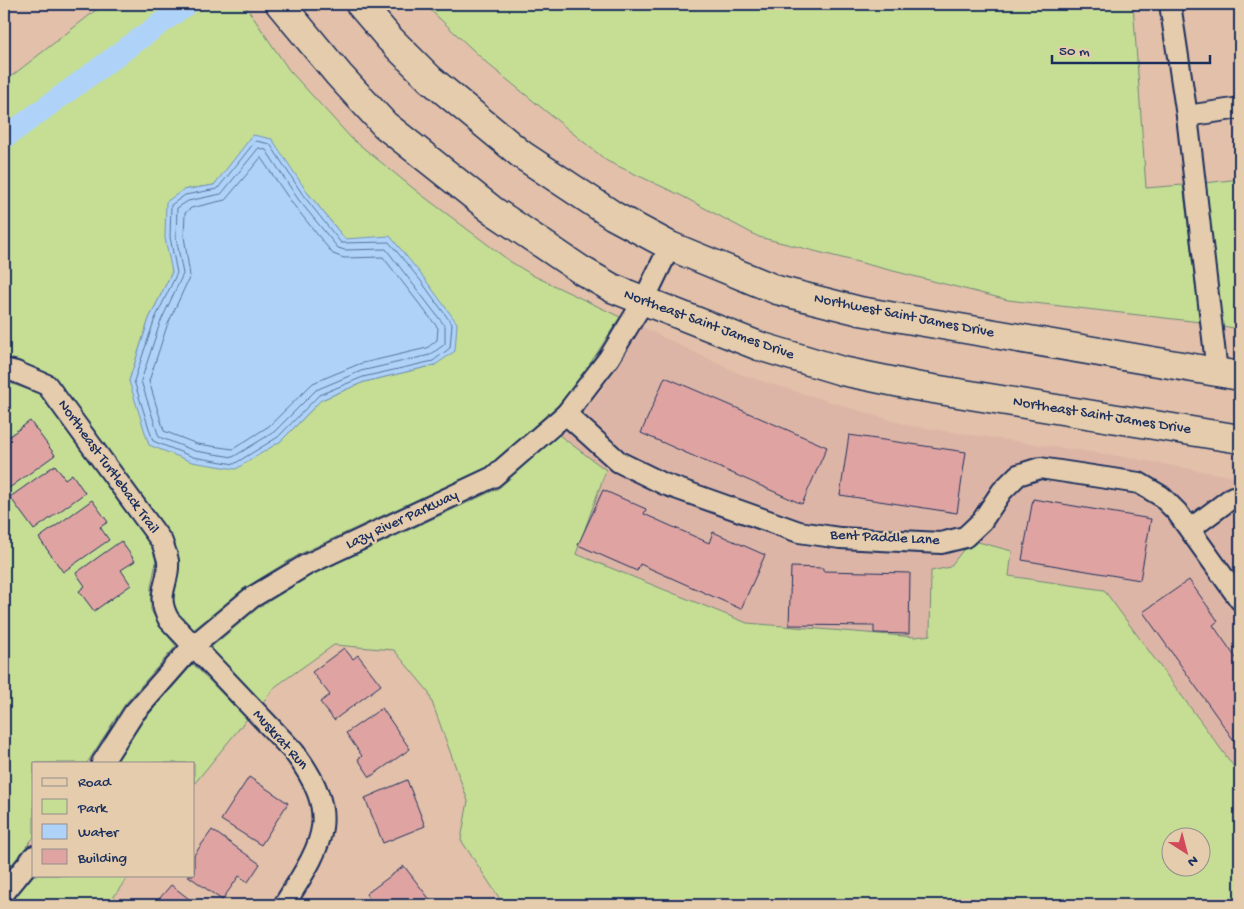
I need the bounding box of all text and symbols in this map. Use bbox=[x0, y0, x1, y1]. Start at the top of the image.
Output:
scale bar bbox=[1052, 32, 1209, 64]
text: 50 m bbox=[1059, 43, 1090, 61]
street label: Northeast Saint James Drive bbox=[621, 286, 797, 364]
street label: Northwest Saint James Drive bbox=[812, 290, 996, 342]
street label: Northeast Saint James Drive bbox=[1012, 393, 1193, 439]
street label: Northeast Turtleback Trail bbox=[53, 397, 163, 537]
street label: Lazy River Parkway bbox=[343, 486, 461, 554]
street label: Bent Paddle Lane bbox=[829, 526, 940, 550]
street label: Muskrat Run bbox=[248, 706, 312, 774]
legend bbox=[32, 762, 195, 876]
text: Road bbox=[78, 774, 112, 792]
text: Park bbox=[77, 800, 108, 818]
text: Water bbox=[78, 824, 120, 842]
north arrow bbox=[1162, 826, 1212, 876]
text: Building bbox=[77, 850, 127, 868]
text: N bbox=[1183, 851, 1201, 870]

